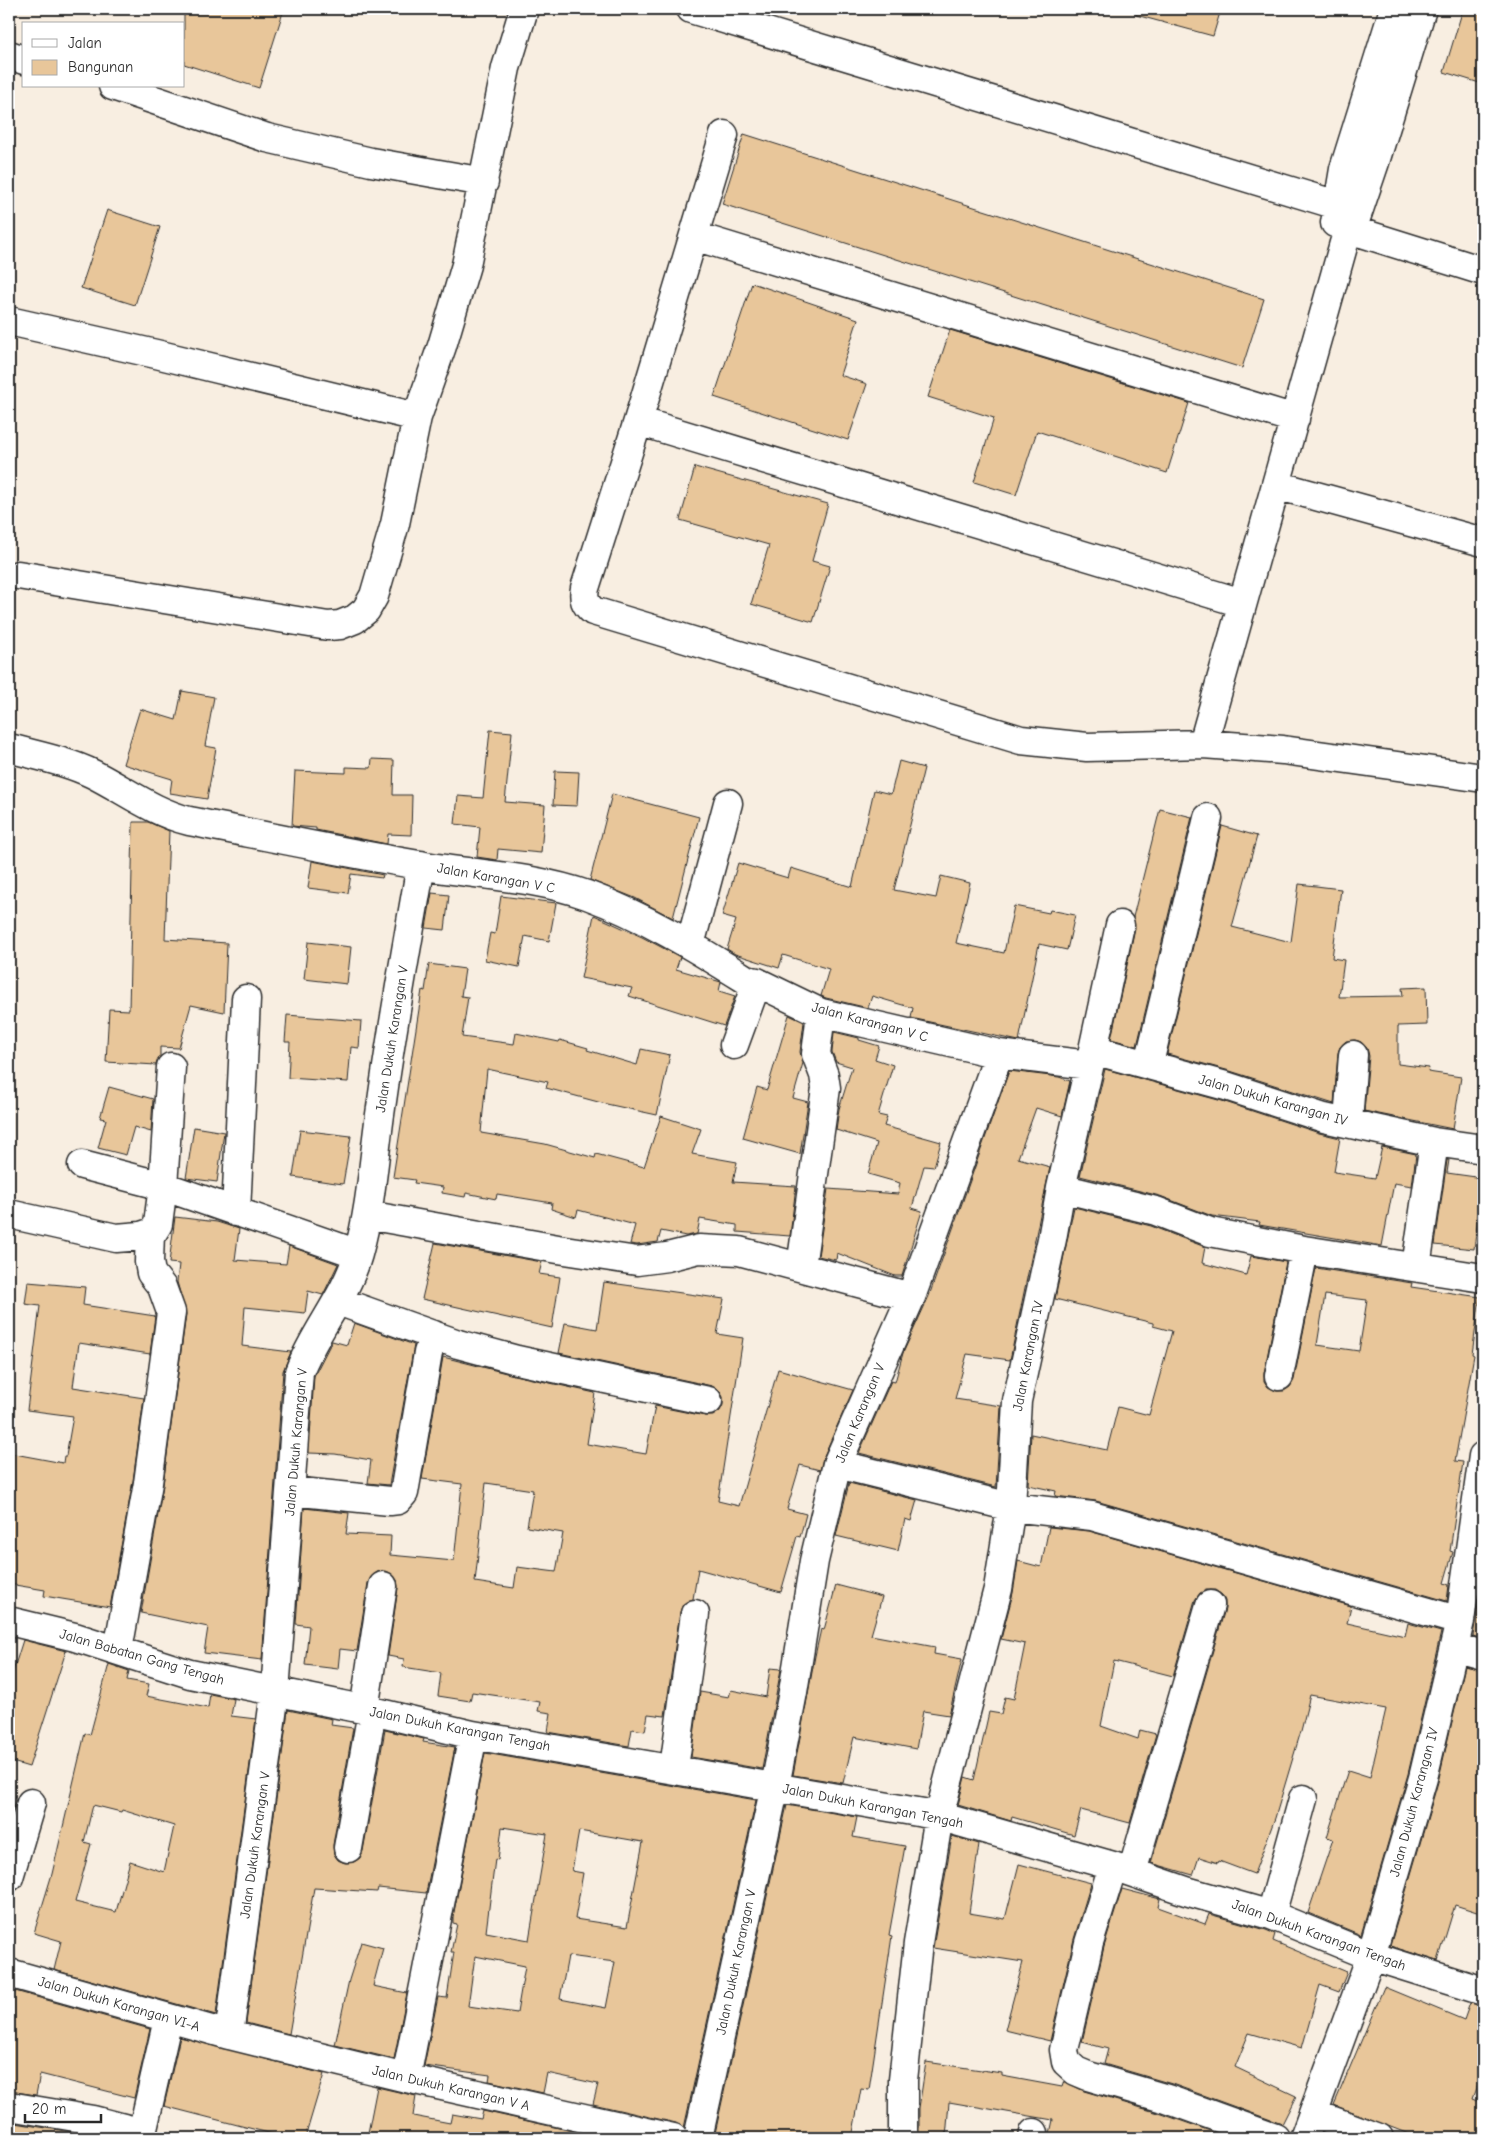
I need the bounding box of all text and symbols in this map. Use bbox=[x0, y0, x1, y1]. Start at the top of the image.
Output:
legend bbox=[22, 22, 185, 88]
text: Jalan bbox=[68, 34, 102, 52]
text: Bangunan bbox=[68, 58, 133, 76]
street label: Jalan Karangan V C bbox=[436, 859, 557, 897]
street label: Jalan Dukuh Karangan V bbox=[372, 964, 412, 1114]
street label: Jalan Karangan V C bbox=[810, 998, 930, 1046]
street label: Jalan Dukuh Karangan IV bbox=[1197, 1071, 1350, 1129]
street label: Jalan Karangan IV bbox=[1009, 1299, 1047, 1412]
street label: Jalan Karangan V bbox=[831, 1360, 889, 1465]
street label: Jalan Dukuh Karangan V bbox=[281, 1367, 311, 1517]
street label: Jalan Babatan Gang Tengah bbox=[58, 1625, 226, 1689]
street label: Jalan Dukuh Karangan Tengah bbox=[368, 1703, 552, 1755]
street label: Jalan Dukuh Karangan IV bbox=[1386, 1725, 1442, 1878]
street label: Jalan Dukuh Karangan V bbox=[236, 1770, 274, 1920]
street label: Jalan Dukuh Karangan Tengah bbox=[781, 1780, 965, 1832]
street label: Jalan Dukuh Karangan V bbox=[712, 1887, 760, 2036]
street label: Jalan Dukuh Karangan Tengah bbox=[1230, 1896, 1408, 1974]
street label: Jalan Dukuh Karangan VI-A bbox=[36, 1973, 202, 2035]
street label: Jalan Dukuh Karangan V A bbox=[371, 2062, 531, 2114]
scale bar bbox=[25, 2092, 101, 2124]
text: 20 m bbox=[32, 2100, 66, 2118]

